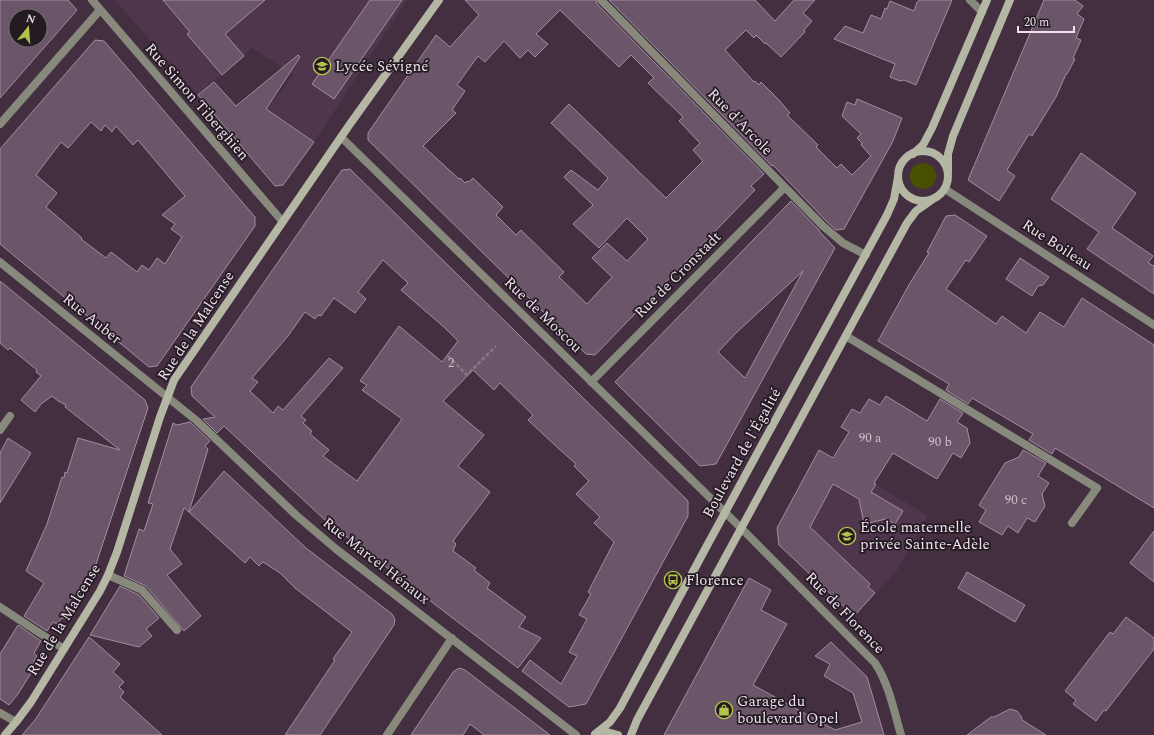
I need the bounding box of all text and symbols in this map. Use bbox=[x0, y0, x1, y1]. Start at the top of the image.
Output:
north arrow bbox=[8, 8, 48, 48]
scale bar bbox=[1018, 8, 1074, 34]
text: N bbox=[24, 9, 38, 28]
text: 20 m bbox=[1024, 13, 1049, 32]
street label: Rue Simon Tiberghien bbox=[139, 38, 255, 166]
place label: Lycée Sévigné bbox=[335, 55, 428, 78]
school or university icon: Lycée Sévigné bbox=[312, 56, 332, 76]
street label: Rue d'Arcole bbox=[702, 83, 778, 161]
street label: Rue Boileau bbox=[1017, 214, 1097, 276]
street label: Rue de Cronstadt bbox=[629, 226, 727, 324]
street label: Rue de la Malcense bbox=[152, 266, 240, 386]
street label: Rue de Moscou bbox=[499, 272, 587, 358]
street label: Rue Auber bbox=[57, 288, 127, 350]
house number: 2 bbox=[448, 353, 454, 373]
street label: Boulevard de l'Égalité bbox=[697, 384, 787, 522]
house number: 90 a bbox=[859, 428, 882, 448]
house number: 90 b bbox=[928, 432, 952, 452]
house number: 90 c bbox=[1005, 490, 1027, 510]
street label: Rue Marcel Hénaux bbox=[317, 512, 435, 611]
place label: École maternelle privée Sainte-Adèle bbox=[860, 516, 990, 556]
school or university icon: École maternelle privée Sainte-Adèle bbox=[837, 526, 857, 546]
street label: Rue de la Malcense bbox=[21, 560, 107, 680]
street label: Rue de Florence bbox=[800, 567, 890, 659]
place label: Florence bbox=[686, 569, 744, 592]
bus stop icon: Florence bbox=[663, 570, 683, 590]
place label: Garage du boulevard Opel bbox=[737, 690, 839, 730]
shop icon: Garage du boulevard Opel bbox=[714, 700, 734, 720]

